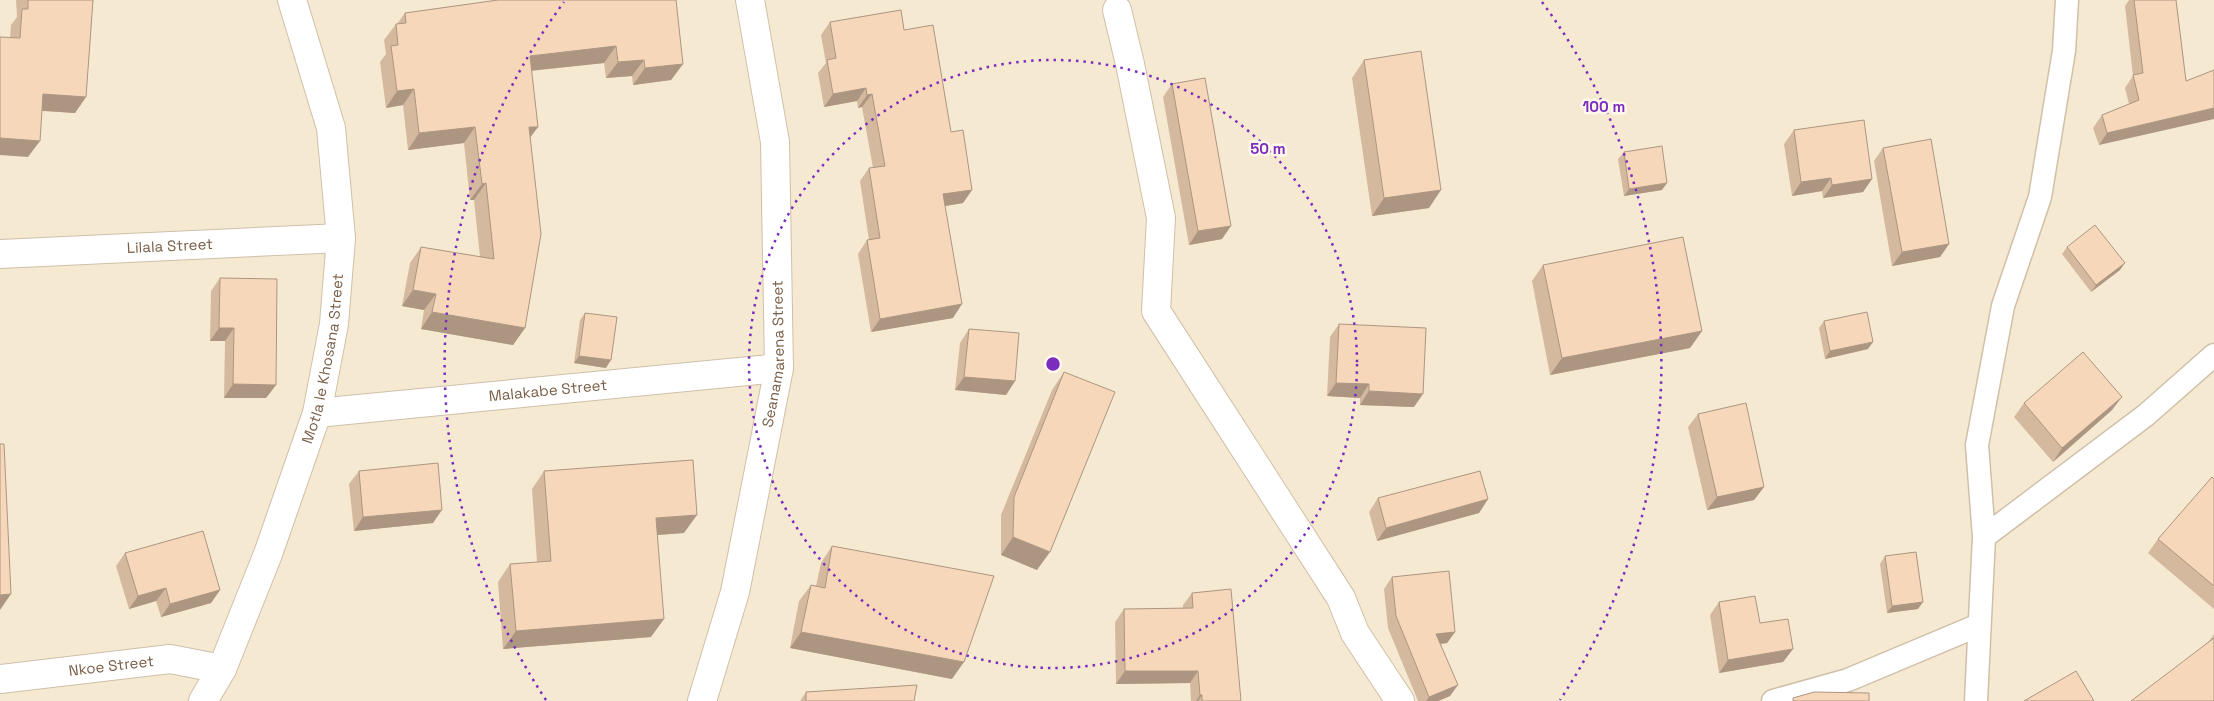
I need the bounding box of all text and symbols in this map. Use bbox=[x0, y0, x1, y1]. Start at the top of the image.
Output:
text: 100 m bbox=[1583, 97, 1625, 116]
text: 50 m bbox=[1250, 139, 1286, 158]
street label: Lilala Street bbox=[126, 234, 213, 257]
street label: Motla le Khosana Street bbox=[297, 273, 347, 446]
street label: Seanamarena Street bbox=[758, 280, 788, 429]
centre of rings bbox=[1044, 355, 1062, 373]
street label: Malakabe Street bbox=[488, 375, 608, 405]
street label: Nkoe Street bbox=[68, 651, 155, 680]

